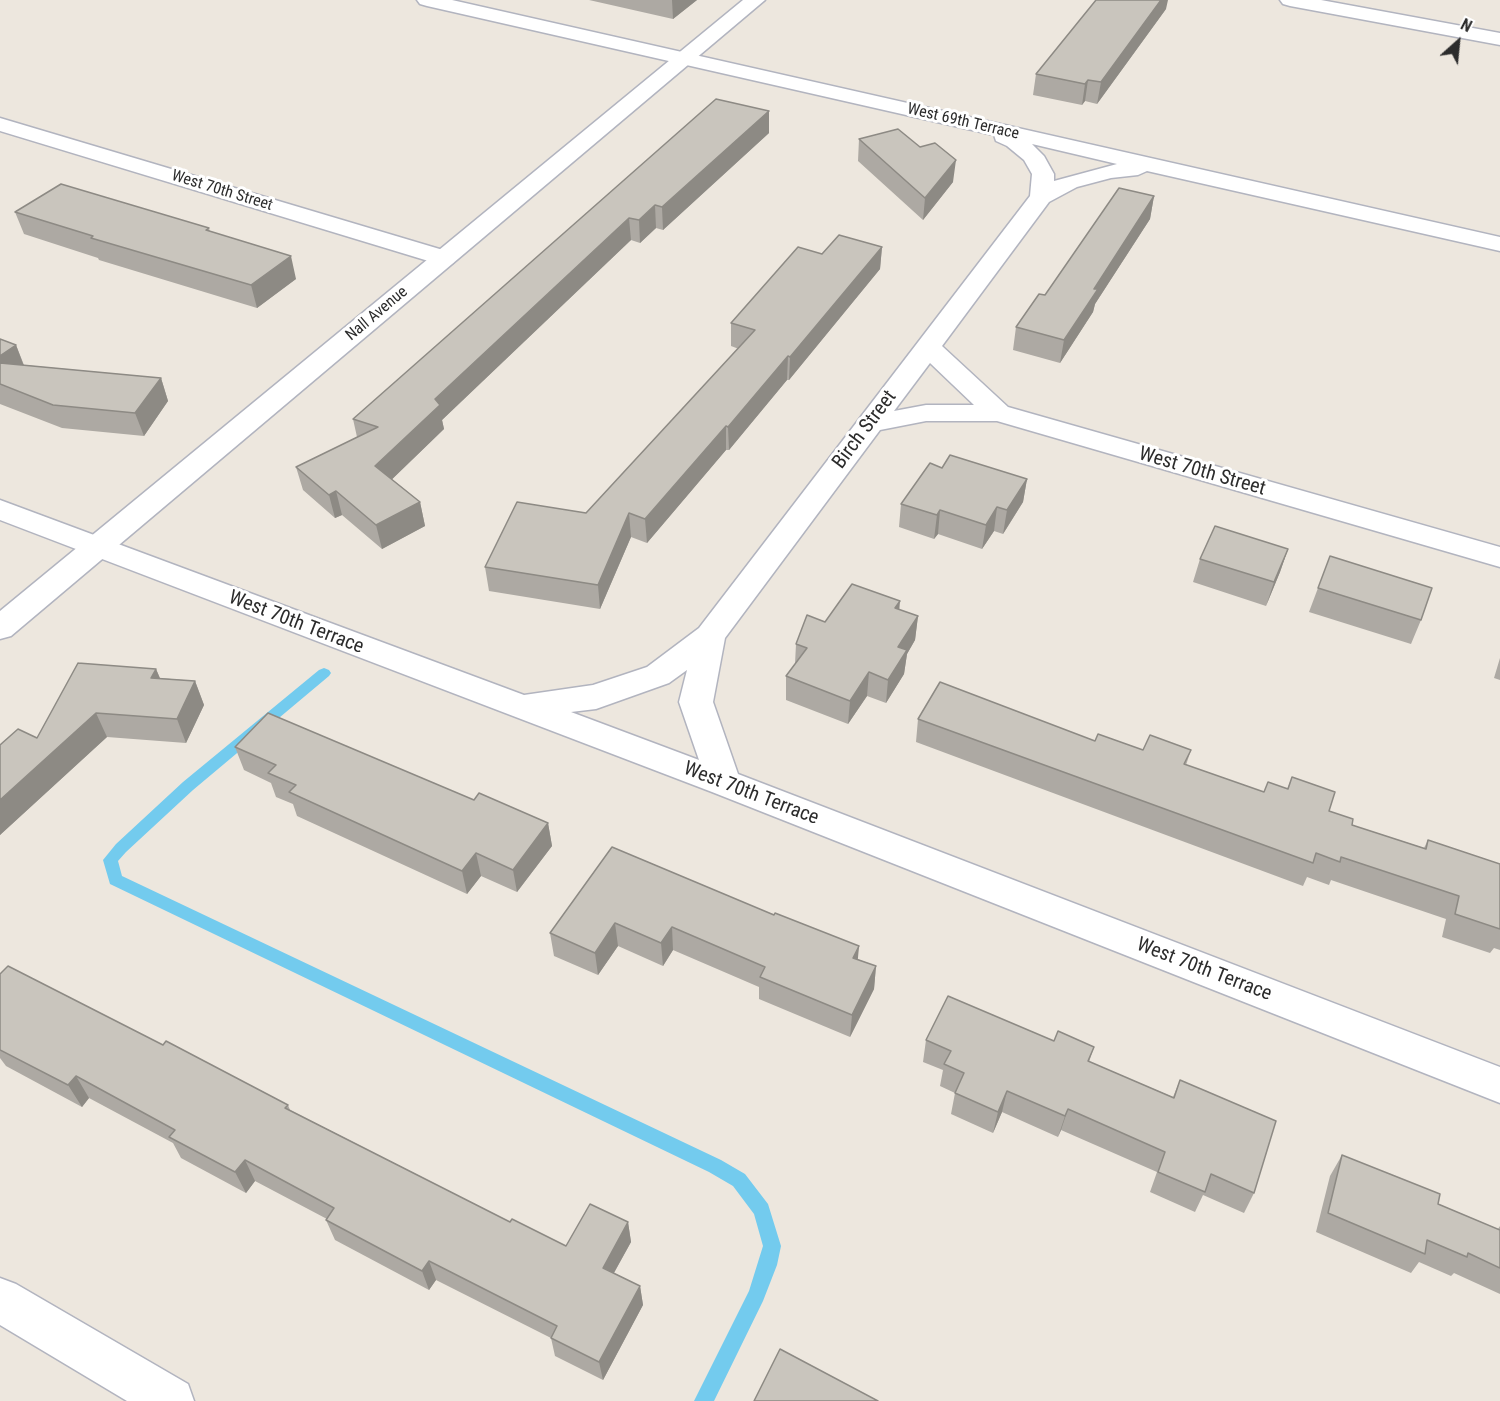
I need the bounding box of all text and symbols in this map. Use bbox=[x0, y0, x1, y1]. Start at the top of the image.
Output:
north arrow bbox=[1428, 12, 1488, 72]
text: N bbox=[1458, 15, 1475, 36]
street label: West 69th Terrace bbox=[905, 100, 1021, 144]
street label: West 70th Street bbox=[169, 167, 275, 215]
street label: Nall Avenue bbox=[342, 283, 412, 345]
street label: Birch Street bbox=[828, 386, 902, 474]
street label: West 70th Street bbox=[1136, 442, 1268, 502]
street label: West 70th Terrace bbox=[225, 586, 367, 660]
street label: West 70th Terrace bbox=[680, 757, 822, 831]
street label: West 70th Terrace bbox=[1133, 933, 1275, 1007]

